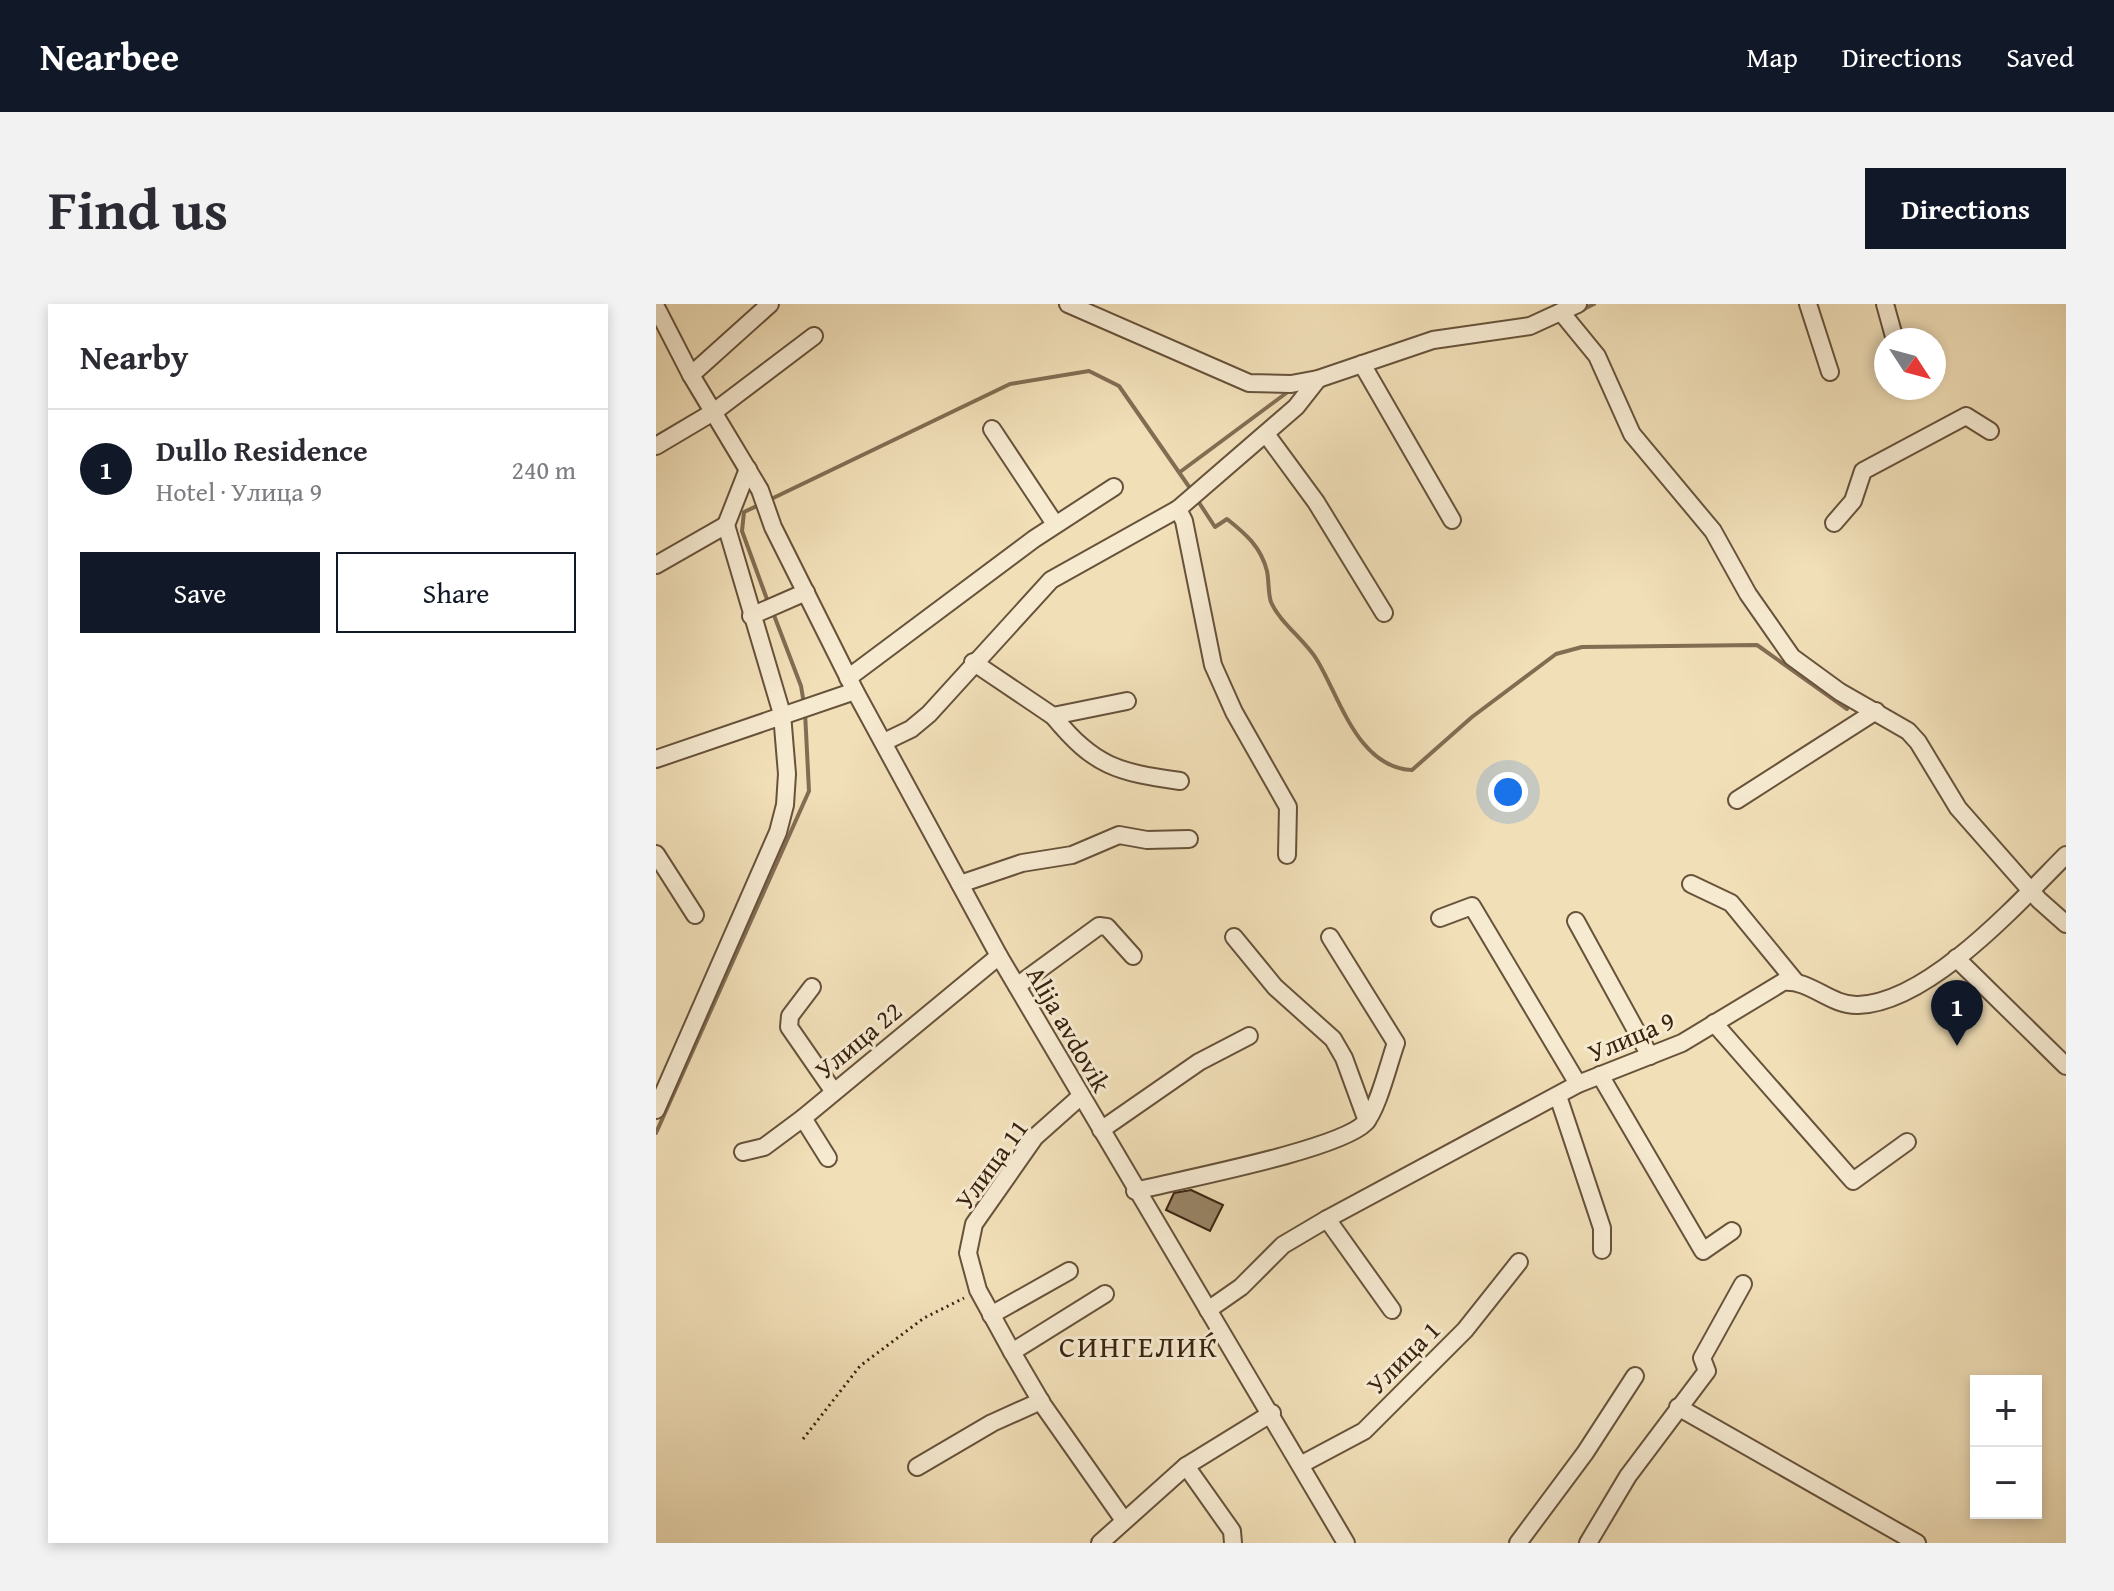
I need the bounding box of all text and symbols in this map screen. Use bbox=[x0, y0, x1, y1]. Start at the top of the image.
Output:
text: Nearbee bbox=[40, 28, 179, 84]
text: Map bbox=[1746, 36, 1798, 77]
text: Directions bbox=[1842, 36, 1962, 77]
text: Saved bbox=[2006, 36, 2074, 77]
text: Find us bbox=[48, 167, 228, 250]
button: Directions bbox=[1865, 168, 2066, 249]
north arrow bbox=[1874, 328, 1946, 400]
text: Nearby bbox=[80, 332, 189, 381]
text: Dullo Residence bbox=[156, 428, 368, 472]
text: 1 bbox=[99, 450, 113, 489]
text: 240 m bbox=[511, 450, 576, 489]
text: Hotel · Улица 9 bbox=[156, 472, 322, 511]
button: Save bbox=[80, 552, 320, 633]
button: Share bbox=[336, 552, 576, 633]
your location bbox=[1488, 772, 1528, 812]
street label: Alija avdovik bbox=[1017, 958, 1121, 1100]
pin: 1 bbox=[1931, 980, 1983, 1046]
street label: Улица 22 bbox=[806, 992, 910, 1088]
street label: Улица 9 bbox=[1581, 1000, 1681, 1072]
street label: Улица 11 bbox=[945, 1111, 1037, 1217]
street label: Улица 1 bbox=[1357, 1311, 1449, 1403]
district label: СИНГЕЛИЌ bbox=[1059, 1324, 1219, 1368]
map controls bbox=[1970, 1375, 2042, 1519]
button: + bbox=[1970, 1375, 2042, 1447]
button: − bbox=[1970, 1447, 2042, 1519]

